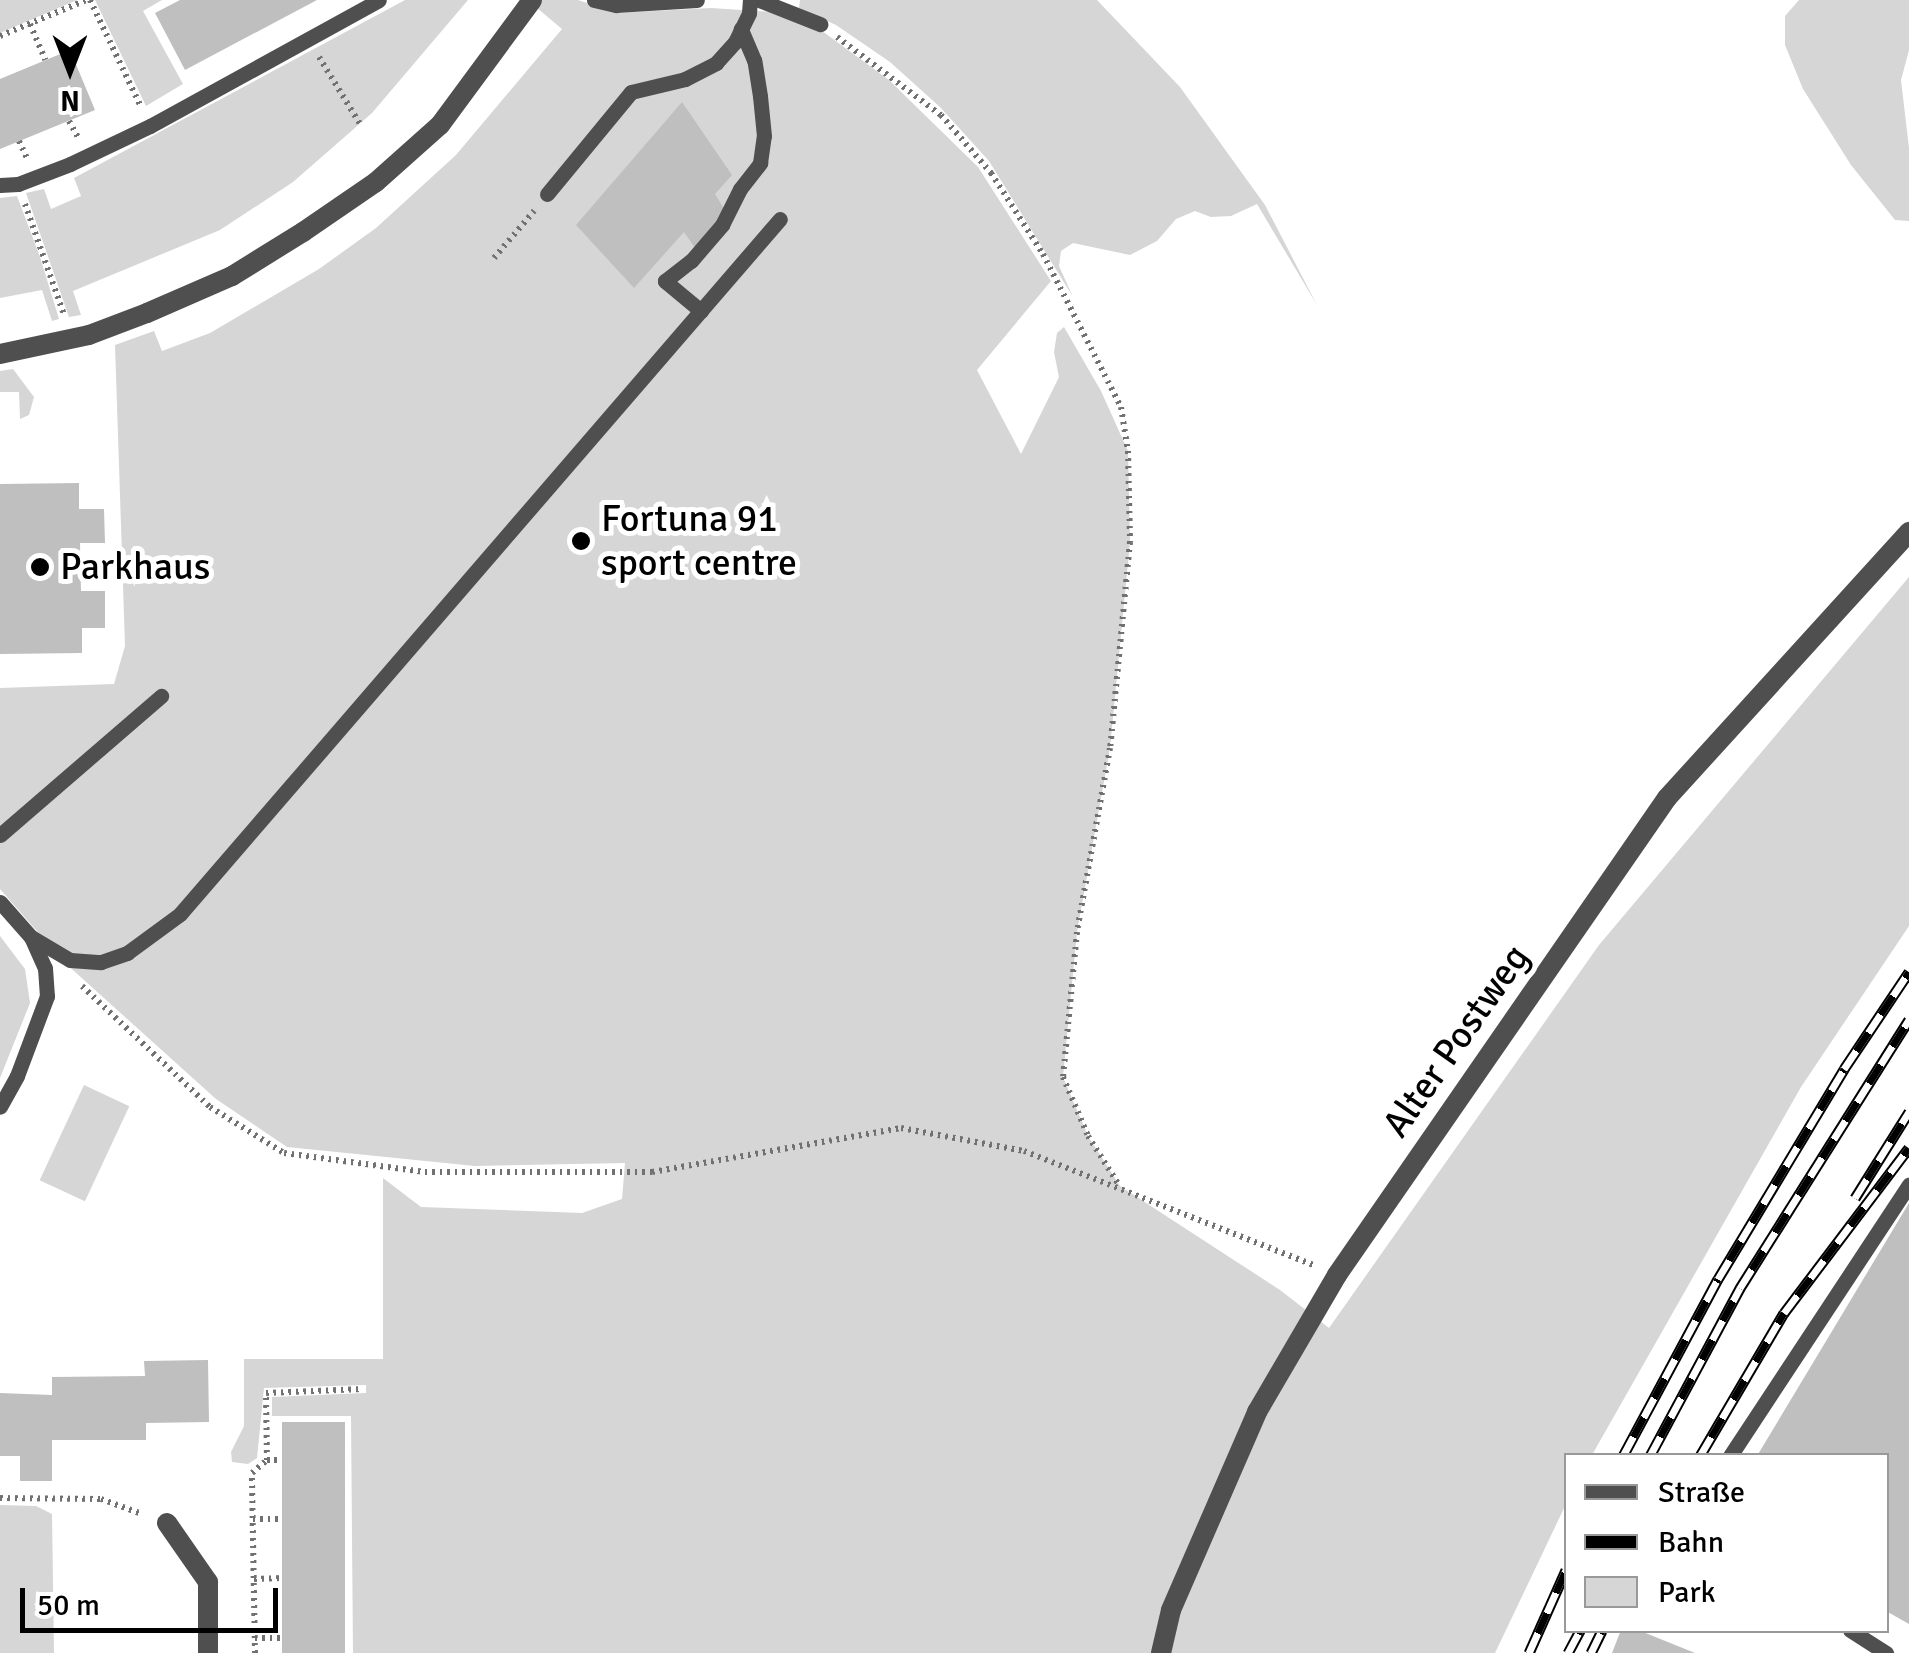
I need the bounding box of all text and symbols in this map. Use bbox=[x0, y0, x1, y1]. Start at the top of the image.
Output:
north arrow bbox=[20, 20, 120, 120]
text: N bbox=[60, 83, 80, 117]
place label: Fortuna 91 sport centre bbox=[601, 496, 797, 586]
marker: Fortuna 91 sport centre bbox=[570, 530, 592, 552]
place label: Parkhaus bbox=[60, 544, 210, 590]
marker: Parkhaus bbox=[29, 556, 51, 578]
street label: Alter Postweg bbox=[1373, 936, 1539, 1146]
legend bbox=[1564, 1453, 1889, 1633]
text: Straße bbox=[1658, 1474, 1745, 1511]
text: Bahn bbox=[1658, 1524, 1724, 1561]
scale bar bbox=[25, 1568, 282, 1630]
text: Park bbox=[1658, 1574, 1716, 1611]
text: 50 m bbox=[37, 1587, 100, 1624]

